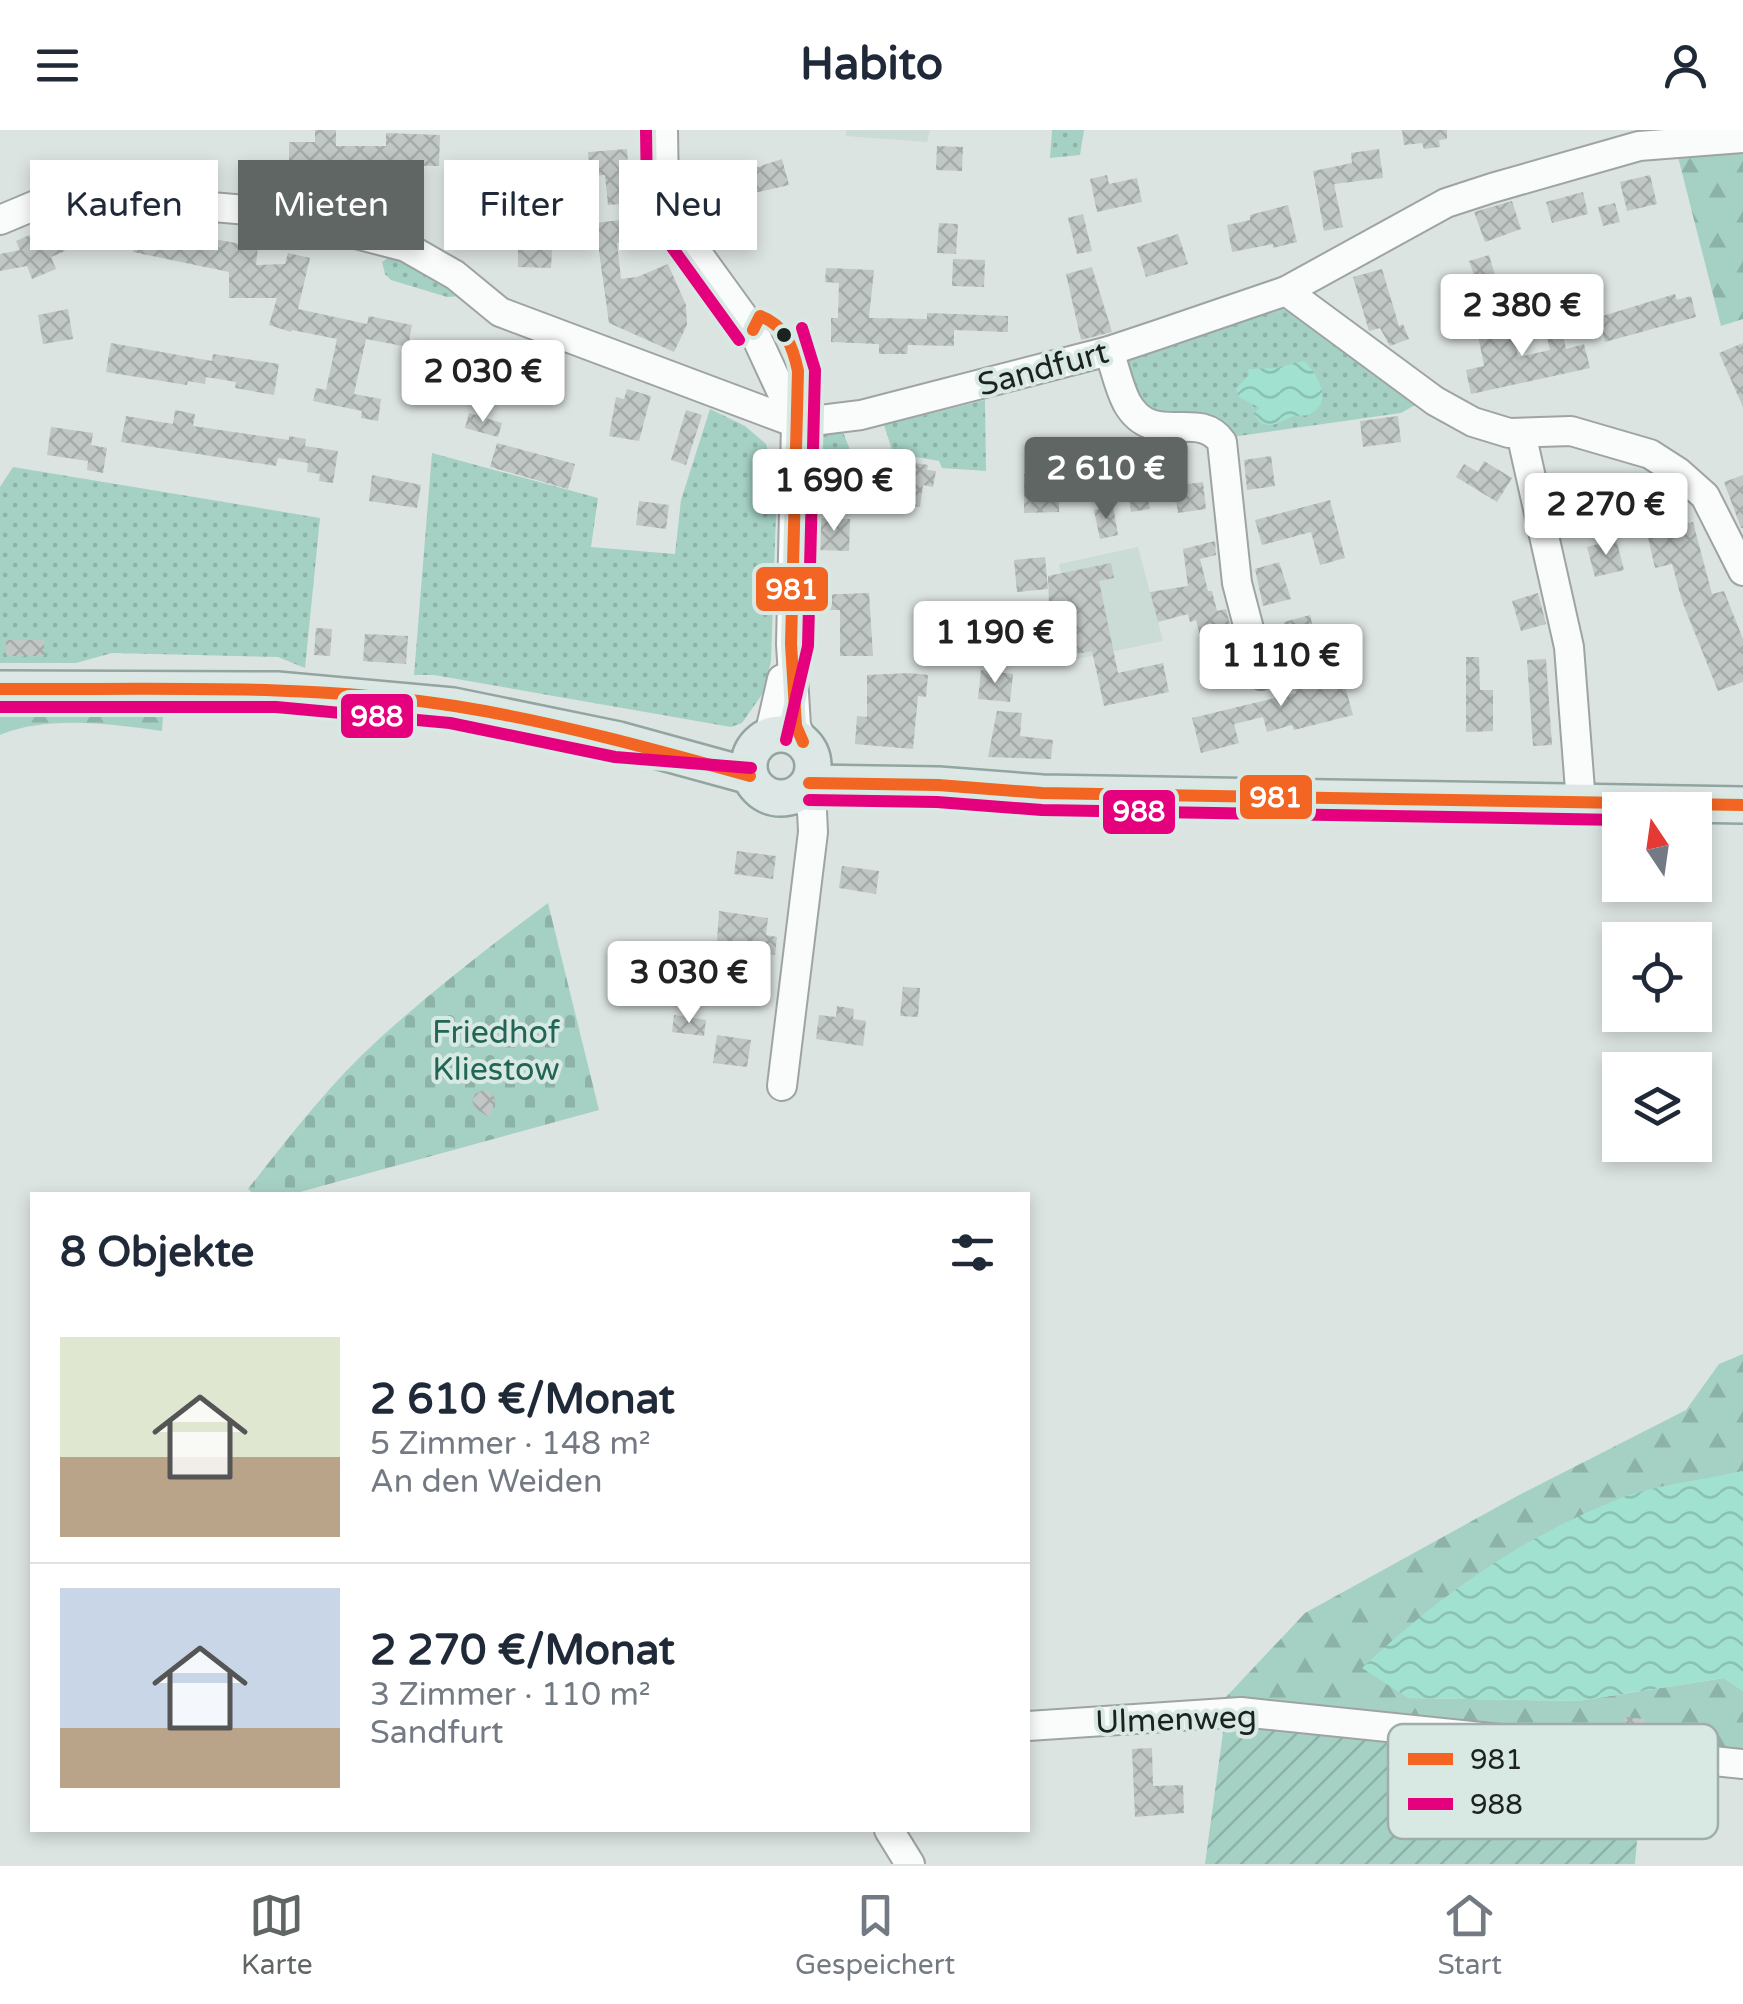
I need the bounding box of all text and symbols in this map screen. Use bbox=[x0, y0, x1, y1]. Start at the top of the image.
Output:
icon: menu bbox=[30, 38, 85, 93]
text: Habito bbox=[800, 38, 943, 92]
icon: person bbox=[1658, 38, 1713, 93]
chip: Kaufen bbox=[30, 160, 218, 250]
chip: Mieten bbox=[238, 160, 424, 250]
chip: Filter bbox=[444, 160, 599, 250]
chip: Neu bbox=[619, 160, 757, 250]
pin: 2 380 € bbox=[1430, 274, 1614, 359]
text: 2 380 € bbox=[1463, 287, 1581, 325]
unlabelled marker bbox=[774, 325, 794, 345]
street label: Sandfurt bbox=[974, 333, 1113, 405]
pin: 2 030 € bbox=[391, 340, 575, 425]
text: 2 030 € bbox=[424, 353, 542, 391]
pin: 2 610 € bbox=[1014, 437, 1198, 522]
pin: 1 690 € bbox=[742, 449, 926, 534]
text: 2 610 € bbox=[1047, 450, 1165, 488]
text: 1 690 € bbox=[775, 462, 893, 500]
pin: 2 270 € bbox=[1514, 473, 1698, 558]
text: 2 270 € bbox=[1547, 486, 1665, 524]
line badge: 981 bbox=[754, 565, 830, 613]
text: 981 bbox=[766, 573, 818, 607]
pin: 1 190 € bbox=[903, 601, 1087, 686]
text: 1 190 € bbox=[936, 614, 1054, 652]
pin: 1 110 € bbox=[1189, 624, 1373, 709]
text: 1 110 € bbox=[1222, 637, 1340, 675]
line badge: 988 bbox=[339, 692, 415, 740]
text: 988 bbox=[351, 700, 403, 734]
line badge: 981 bbox=[1238, 773, 1314, 821]
text: 981 bbox=[1250, 781, 1302, 815]
line badge: 988 bbox=[1101, 788, 1177, 836]
north arrow bbox=[1602, 792, 1712, 902]
map controls bbox=[1602, 792, 1712, 1162]
text: 988 bbox=[1113, 795, 1165, 829]
button: locate bbox=[1602, 922, 1712, 1032]
pin: 3 030 € bbox=[597, 941, 781, 1026]
text: 3 030 € bbox=[630, 954, 748, 992]
park label: Friedhof Kliestow bbox=[432, 1014, 561, 1089]
button: layers bbox=[1602, 1052, 1712, 1162]
icon: filters bbox=[945, 1225, 1000, 1280]
text: 8 Objekte bbox=[60, 1227, 254, 1278]
text: 2 610 €/Monat bbox=[370, 1374, 675, 1425]
icon: home bbox=[140, 1377, 260, 1497]
text: 5 Zimmer · 148 m² bbox=[370, 1425, 651, 1463]
text: An den Weiden bbox=[370, 1463, 602, 1501]
text: 2 270 €/Monat bbox=[370, 1625, 675, 1676]
icon: home bbox=[140, 1628, 260, 1748]
text: 3 Zimmer · 110 m² bbox=[370, 1676, 651, 1714]
street label: Ulmenweg bbox=[1094, 1698, 1258, 1742]
text: Sandfurt bbox=[370, 1714, 504, 1752]
legend bbox=[1388, 1724, 1718, 1839]
text: 981 bbox=[1470, 1743, 1523, 1777]
text: 988 bbox=[1470, 1788, 1523, 1822]
tab: Karte bbox=[241, 1888, 313, 1982]
tab: Gespeichert bbox=[795, 1888, 955, 1982]
tab: Start bbox=[1437, 1888, 1502, 1982]

